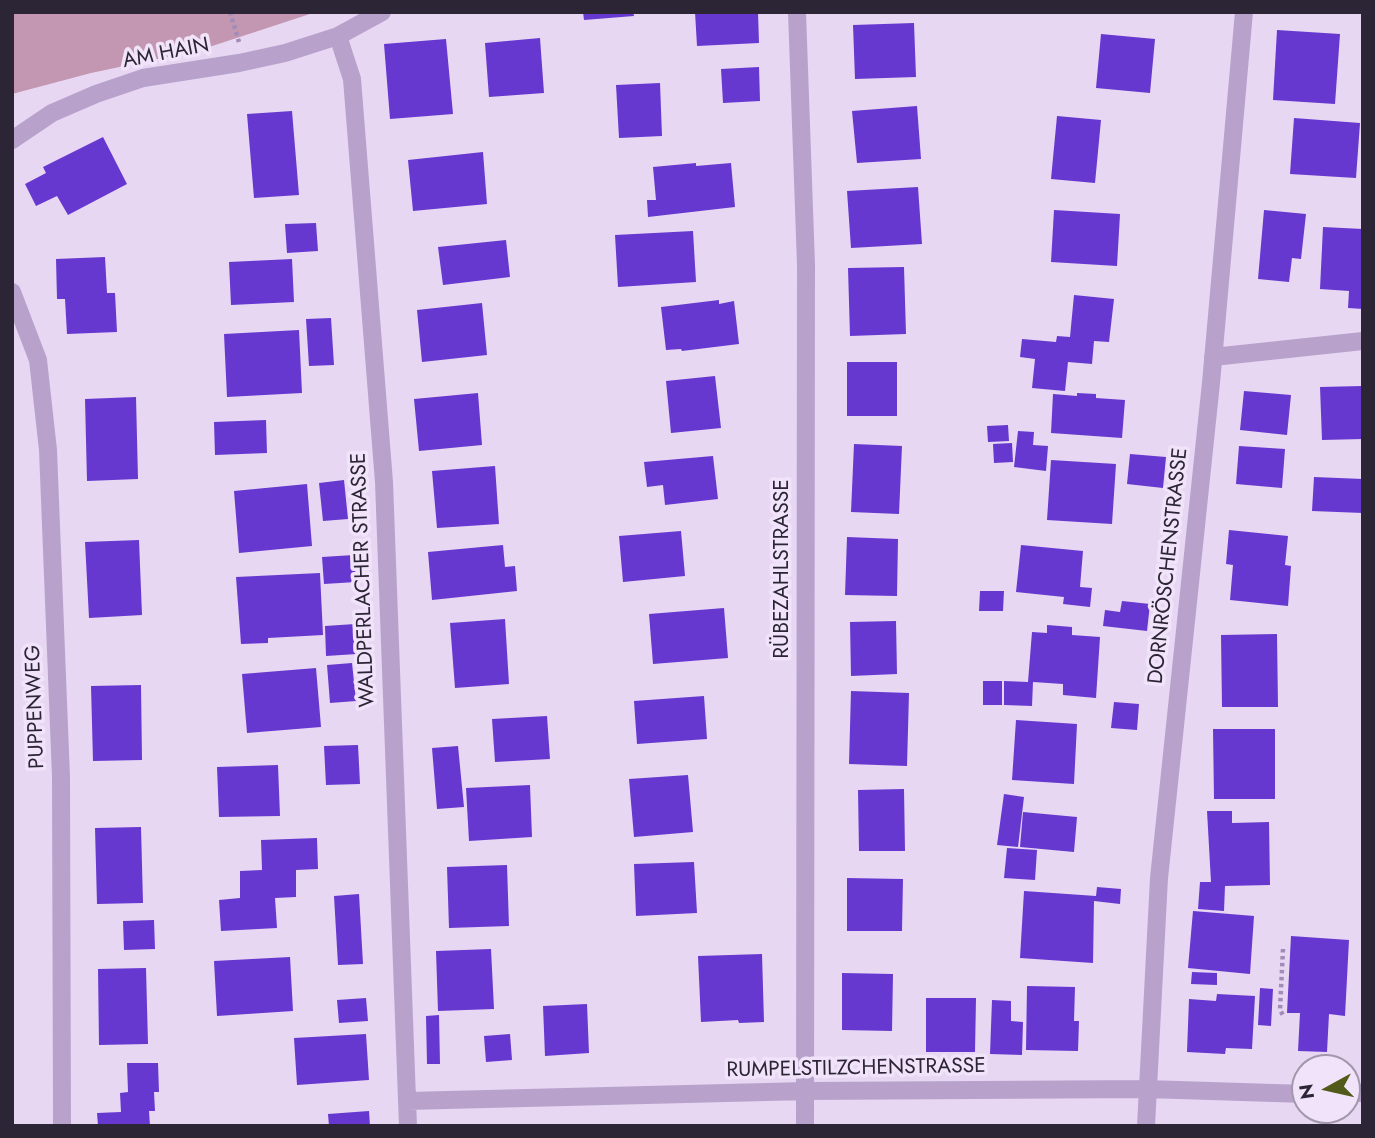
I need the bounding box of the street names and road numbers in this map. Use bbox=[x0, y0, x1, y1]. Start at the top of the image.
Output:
street label: AM HAIN bbox=[121, 33, 211, 75]
street label: DORNRÖSCHENSTRASSE bbox=[1144, 447, 1194, 685]
street label: WALDPERLACHER STRASSE bbox=[347, 452, 381, 708]
street label: RÜBEZAHLSTRASSE bbox=[770, 479, 796, 659]
street label: PUPPENWEG bbox=[21, 645, 51, 769]
street label: RUMPELSTILZCHENSTRASSE bbox=[726, 1054, 986, 1084]

